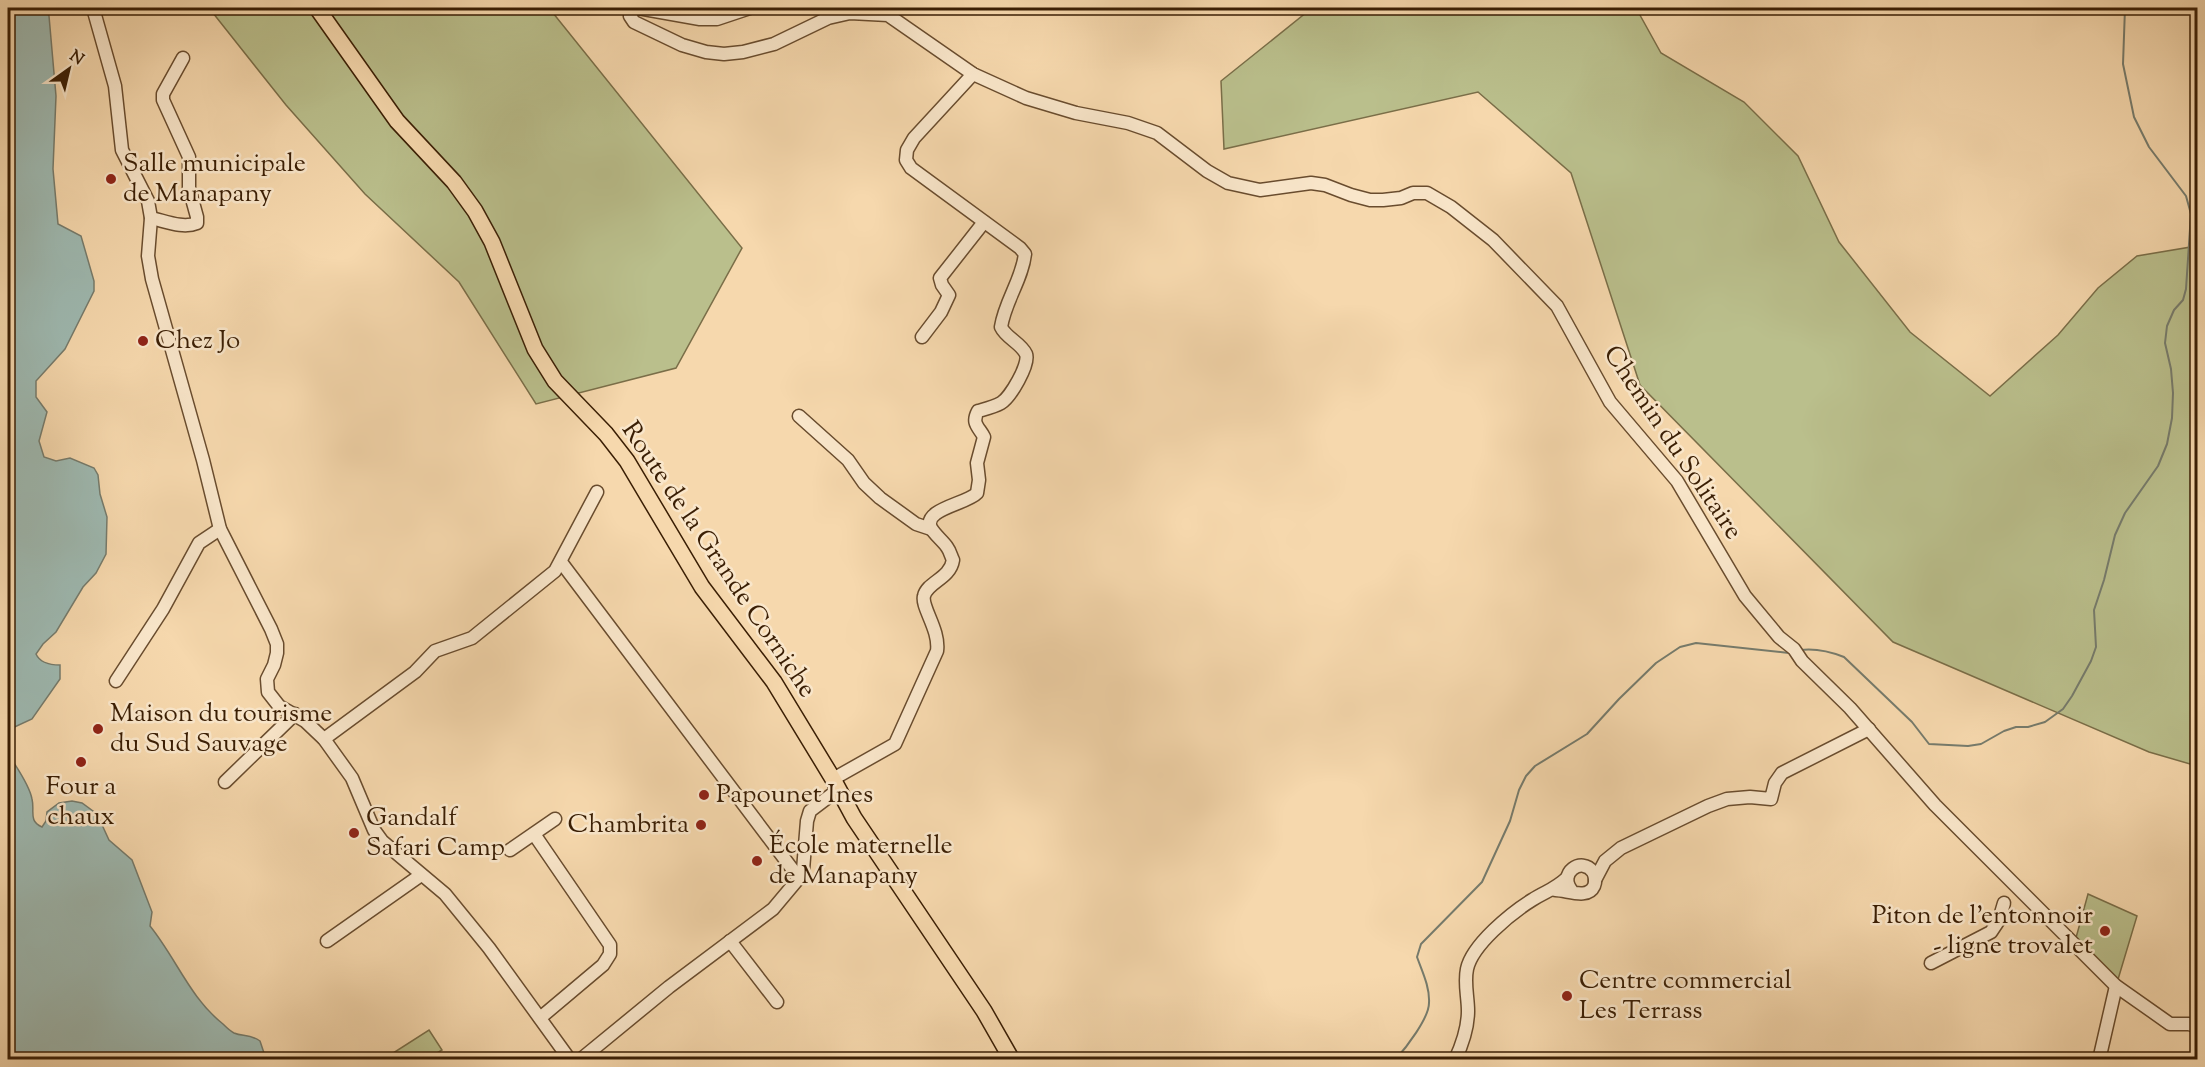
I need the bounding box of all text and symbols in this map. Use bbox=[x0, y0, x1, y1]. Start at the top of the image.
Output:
north arrow bbox=[39, 39, 99, 99]
text: N bbox=[64, 46, 88, 72]
place label: Salle municipale de Manapany bbox=[123, 146, 306, 213]
marker: Salle municipale de Manapany bbox=[104, 172, 118, 186]
place label: Chez Jo bbox=[155, 323, 240, 360]
marker: Chez Jo bbox=[136, 334, 150, 348]
street label: Chemin du Solitaire bbox=[1593, 339, 1751, 547]
street label: Route de la Grande Corniche bbox=[611, 414, 825, 706]
place label: Maison du tourisme du Sud Sauvage bbox=[110, 696, 332, 763]
marker: Maison du tourisme du Sud Sauvage bbox=[91, 722, 105, 736]
marker: Four a chaux bbox=[74, 755, 88, 769]
place label: Four a chaux bbox=[46, 769, 116, 836]
place label: Papounet Ines bbox=[716, 777, 873, 814]
marker: Papounet Ines bbox=[697, 788, 711, 802]
place label: Gandalf Safari Camp bbox=[366, 800, 505, 867]
place label: Chambrita bbox=[567, 807, 689, 844]
marker: Chambrita bbox=[694, 818, 708, 832]
marker: Gandalf Safari Camp bbox=[347, 826, 361, 840]
place label: École maternelle de Manapany bbox=[769, 828, 953, 895]
marker: École maternelle de Manapany bbox=[750, 854, 764, 868]
place label: Piton de l'entonnoir - ligne trovalet bbox=[1872, 898, 2093, 965]
marker: Piton de l'entonnoir - ligne trovalet bbox=[2098, 924, 2112, 938]
place label: Centre commercial Les Terrass bbox=[1579, 963, 1792, 1030]
marker: Centre commercial Les Terrass bbox=[1560, 989, 1574, 1003]

